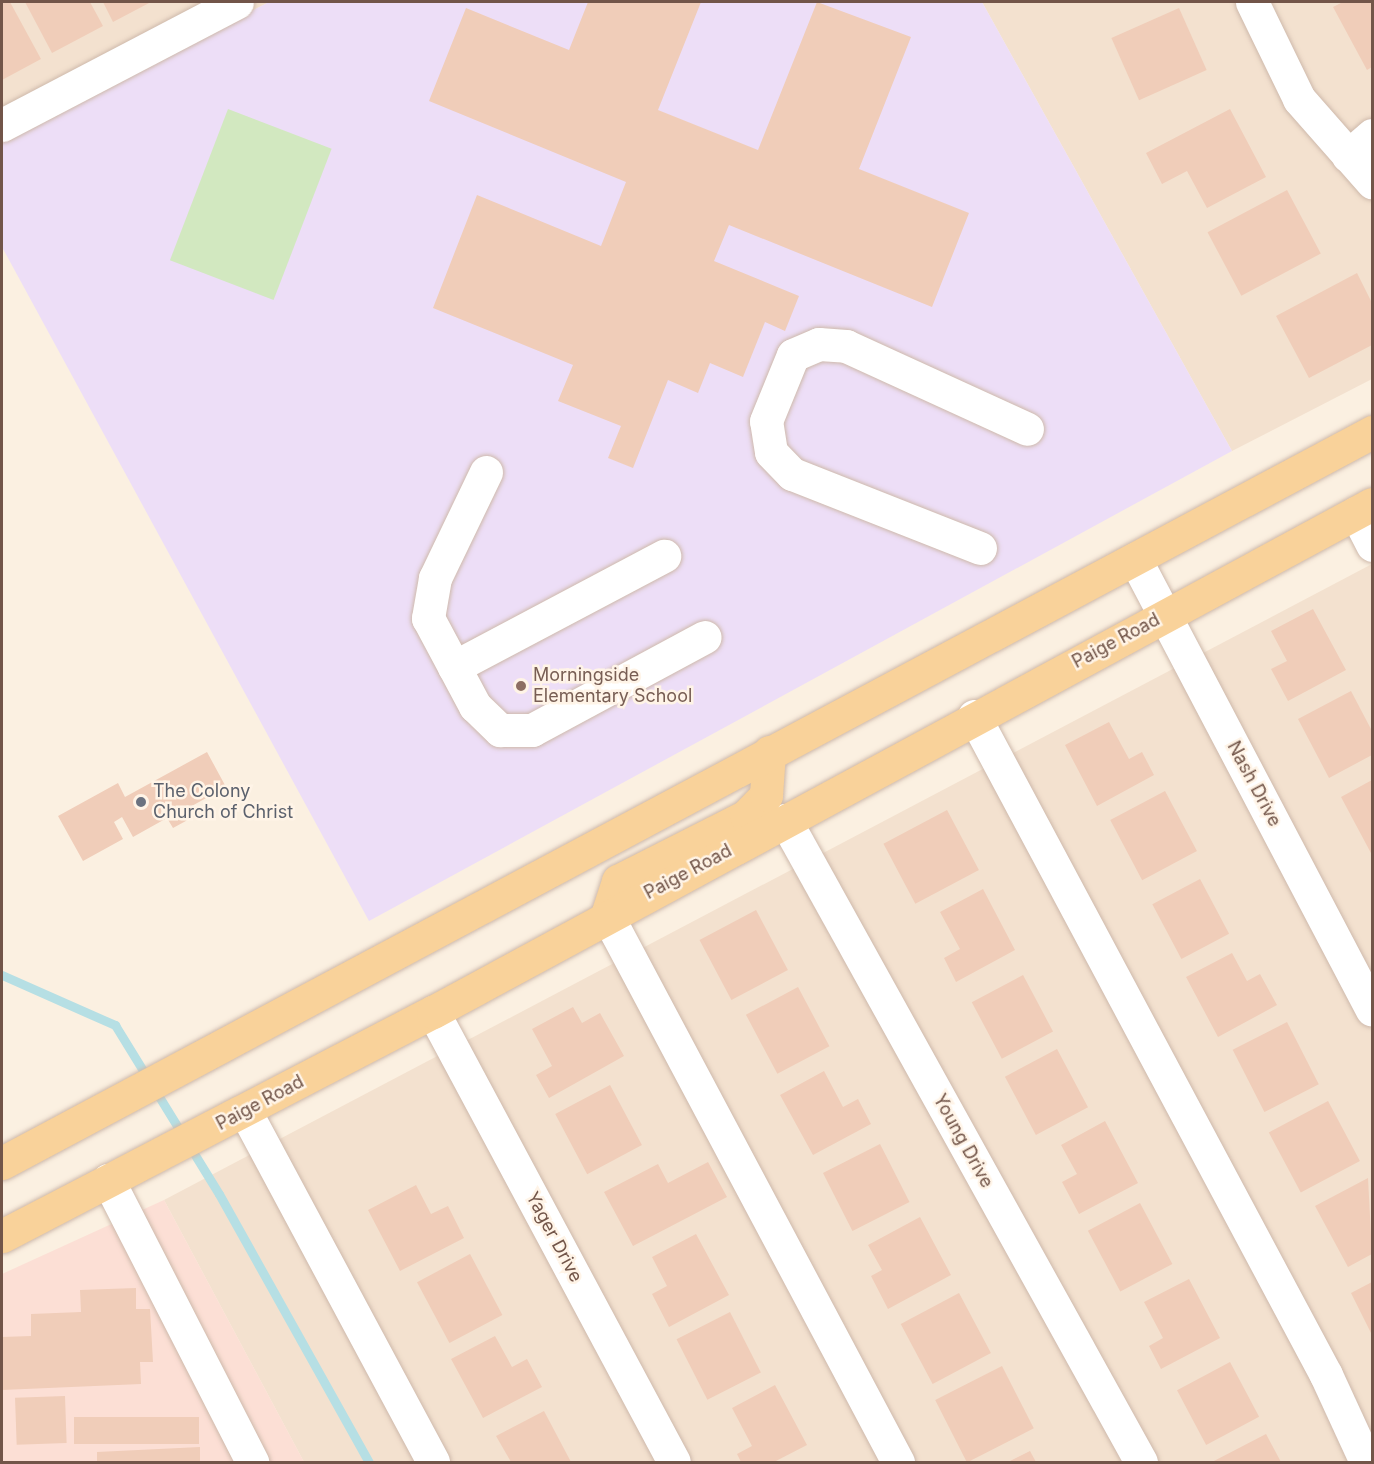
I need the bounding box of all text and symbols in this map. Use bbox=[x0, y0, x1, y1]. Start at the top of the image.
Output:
street label: Paige Road bbox=[1069, 609, 1163, 673]
place label: Morningside Elementary School bbox=[533, 665, 692, 708]
marker: Morningside Elementary School bbox=[514, 679, 528, 693]
street label: Nash Drive bbox=[1223, 738, 1285, 830]
place label: The Colony Church of Christ bbox=[153, 781, 293, 824]
marker: The Colony Church of Christ bbox=[134, 795, 148, 809]
street label: Paige Road bbox=[641, 840, 735, 904]
street label: Paige Road bbox=[213, 1071, 307, 1135]
street label: Young Drive bbox=[928, 1090, 998, 1192]
street label: Yager Drive bbox=[521, 1188, 587, 1286]

